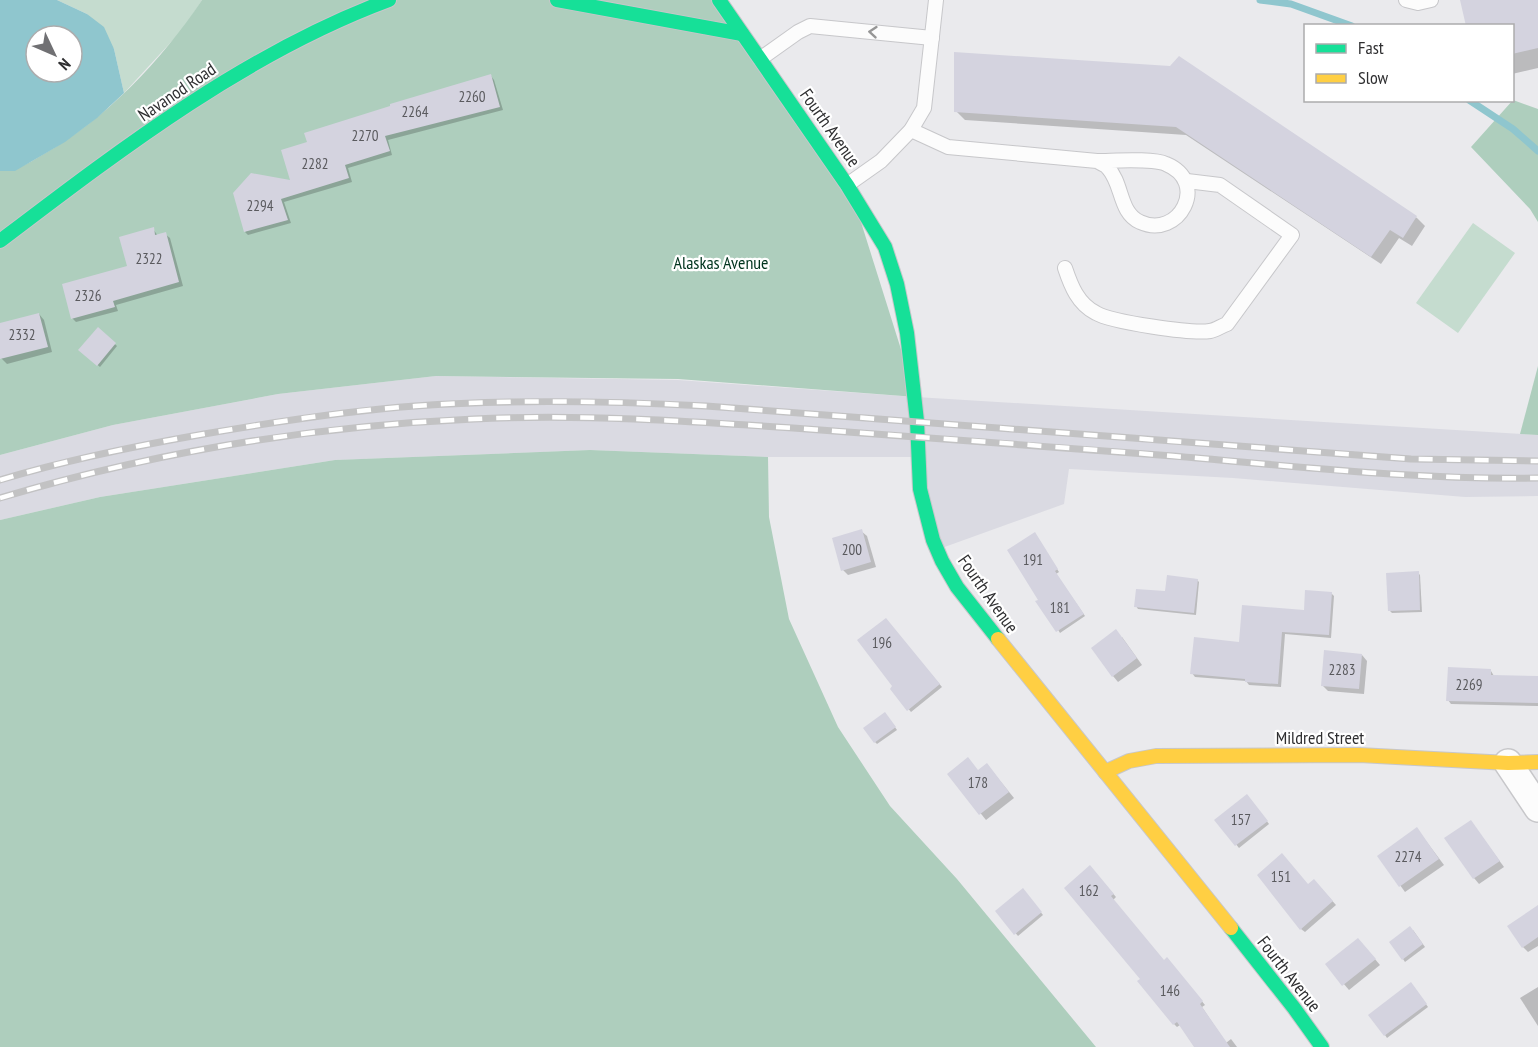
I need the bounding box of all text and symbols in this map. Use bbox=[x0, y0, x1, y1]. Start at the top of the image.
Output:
north arrow bbox=[24, 24, 84, 84]
legend bbox=[1304, 24, 1514, 102]
one-way arrow bbox=[869, 26, 878, 39]
text: Fast bbox=[1358, 36, 1384, 59]
text: N bbox=[55, 54, 75, 74]
street label: Navanod Road bbox=[133, 57, 220, 126]
text: Slow bbox=[1358, 66, 1389, 89]
street label: Fourth Avenue bbox=[795, 84, 866, 171]
house number: 2260 bbox=[458, 87, 486, 106]
house number: 2264 bbox=[401, 102, 429, 121]
house number: 2270 bbox=[351, 126, 379, 145]
house number: 2282 bbox=[301, 154, 329, 173]
house number: 2294 bbox=[246, 196, 274, 215]
house number: 2322 bbox=[135, 249, 163, 268]
park label: Alaskas Avenue bbox=[673, 251, 769, 274]
house number: 2326 bbox=[74, 286, 102, 305]
house number: 2332 bbox=[8, 325, 36, 344]
house number: 200 bbox=[842, 540, 862, 559]
street label: Fourth Avenue bbox=[953, 550, 1024, 637]
house number: 191 bbox=[1023, 550, 1043, 569]
house number: 181 bbox=[1050, 598, 1070, 617]
house number: 196 bbox=[872, 633, 892, 652]
house number: 2283 bbox=[1328, 660, 1356, 679]
house number: 2269 bbox=[1455, 675, 1483, 694]
street label: Mildred Street bbox=[1276, 726, 1364, 749]
house number: 178 bbox=[968, 773, 988, 792]
house number: 157 bbox=[1231, 810, 1251, 829]
house number: 2274 bbox=[1394, 847, 1422, 866]
house number: 151 bbox=[1271, 867, 1291, 886]
house number: 162 bbox=[1079, 881, 1099, 900]
street label: Fourth Avenue bbox=[1253, 931, 1326, 1016]
house number: 146 bbox=[1160, 981, 1180, 1000]

